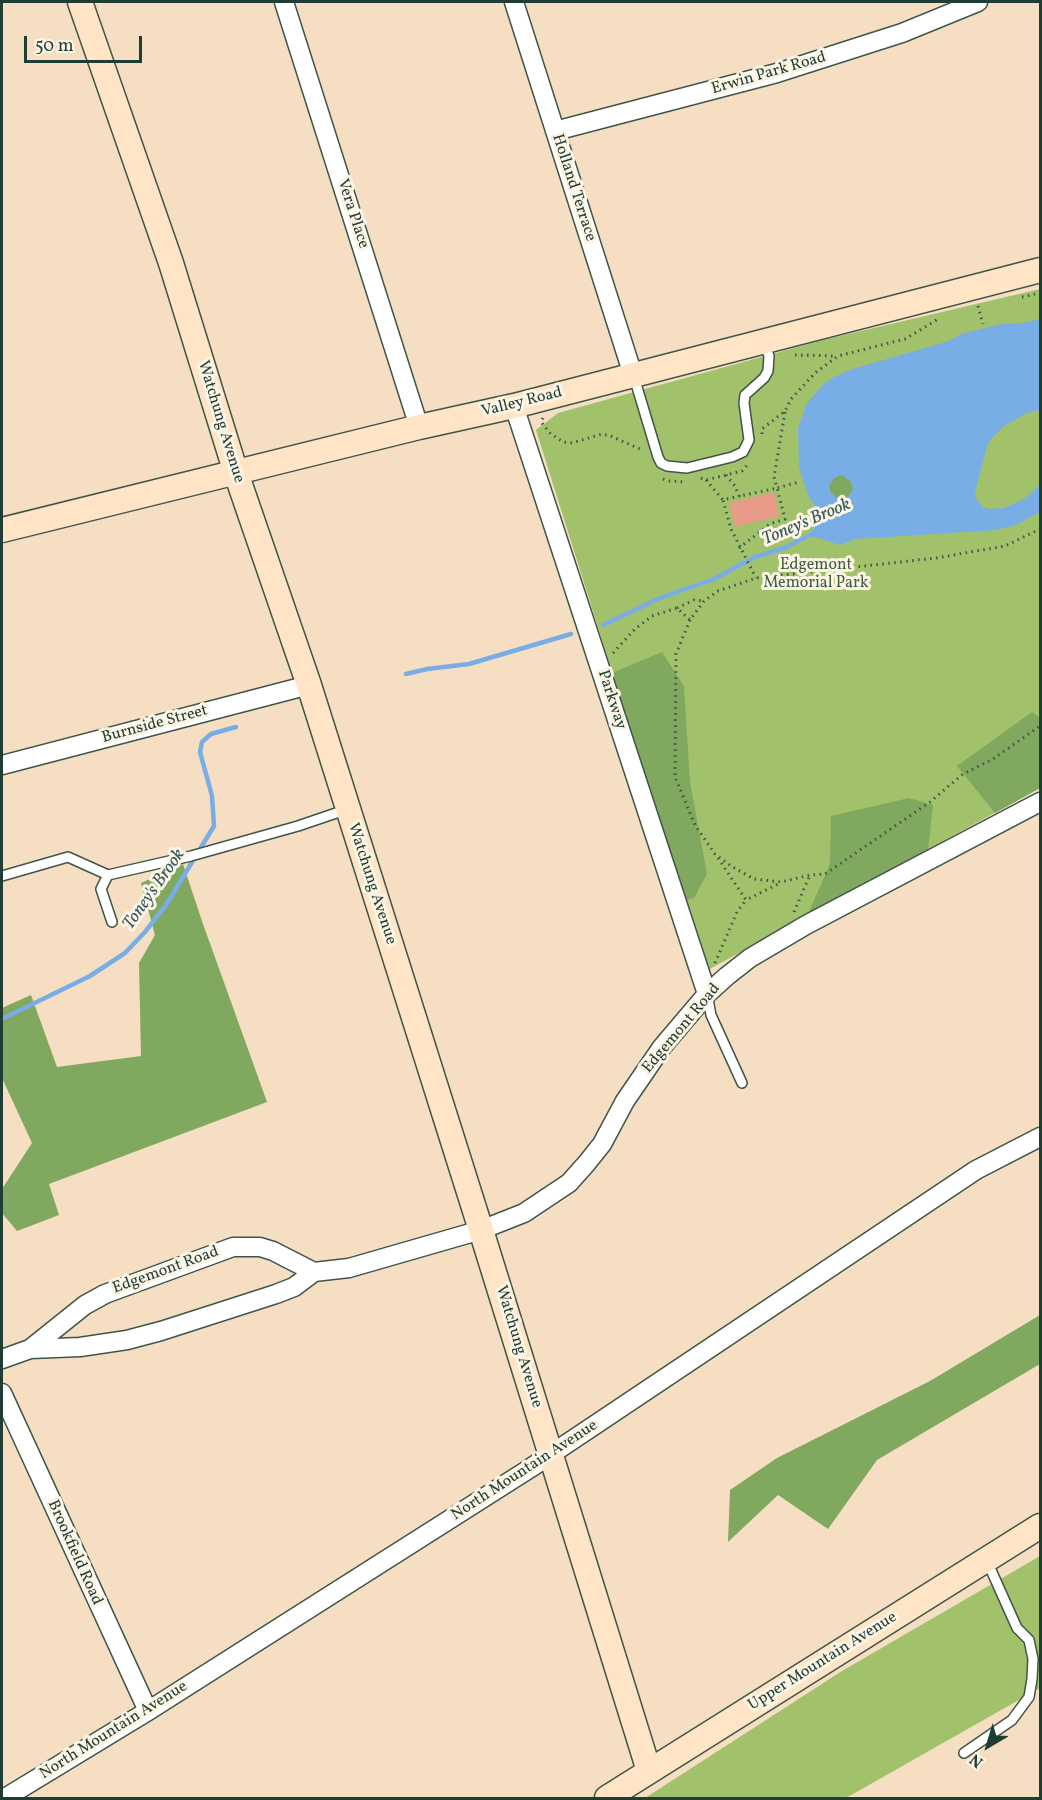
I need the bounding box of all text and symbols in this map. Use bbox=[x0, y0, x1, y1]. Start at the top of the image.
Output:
scale bar bbox=[27, 24, 146, 62]
text: 50 m bbox=[35, 34, 74, 59]
street label: Erwin Park Road bbox=[710, 48, 828, 100]
street label: Holland Terrace bbox=[547, 132, 599, 244]
street label: Vera Place bbox=[332, 177, 372, 251]
street label: Watchung Avenue bbox=[192, 359, 248, 485]
street label: Valley Road bbox=[480, 384, 564, 422]
water label: Toney's Brook bbox=[760, 495, 854, 551]
park label: Edgemont Memorial Park bbox=[764, 556, 868, 594]
street label: Parkway bbox=[592, 668, 630, 732]
street label: Burnside Street bbox=[100, 702, 210, 748]
street label: Watchung Avenue bbox=[342, 821, 400, 947]
water label: Toney's Brook bbox=[119, 845, 191, 935]
street label: Edgemont Road bbox=[639, 980, 725, 1078]
street label: Edgemont Road bbox=[110, 1243, 222, 1299]
street label: Watchung Avenue bbox=[490, 1284, 546, 1410]
street label: North Mountain Avenue bbox=[448, 1416, 602, 1526]
street label: Brookfield Road bbox=[42, 1497, 106, 1609]
street label: Upper Mountain Avenue bbox=[745, 1608, 901, 1716]
street label: North Mountain Avenue bbox=[37, 1678, 191, 1784]
north arrow bbox=[958, 1716, 1018, 1776]
text: N bbox=[966, 1748, 988, 1772]

